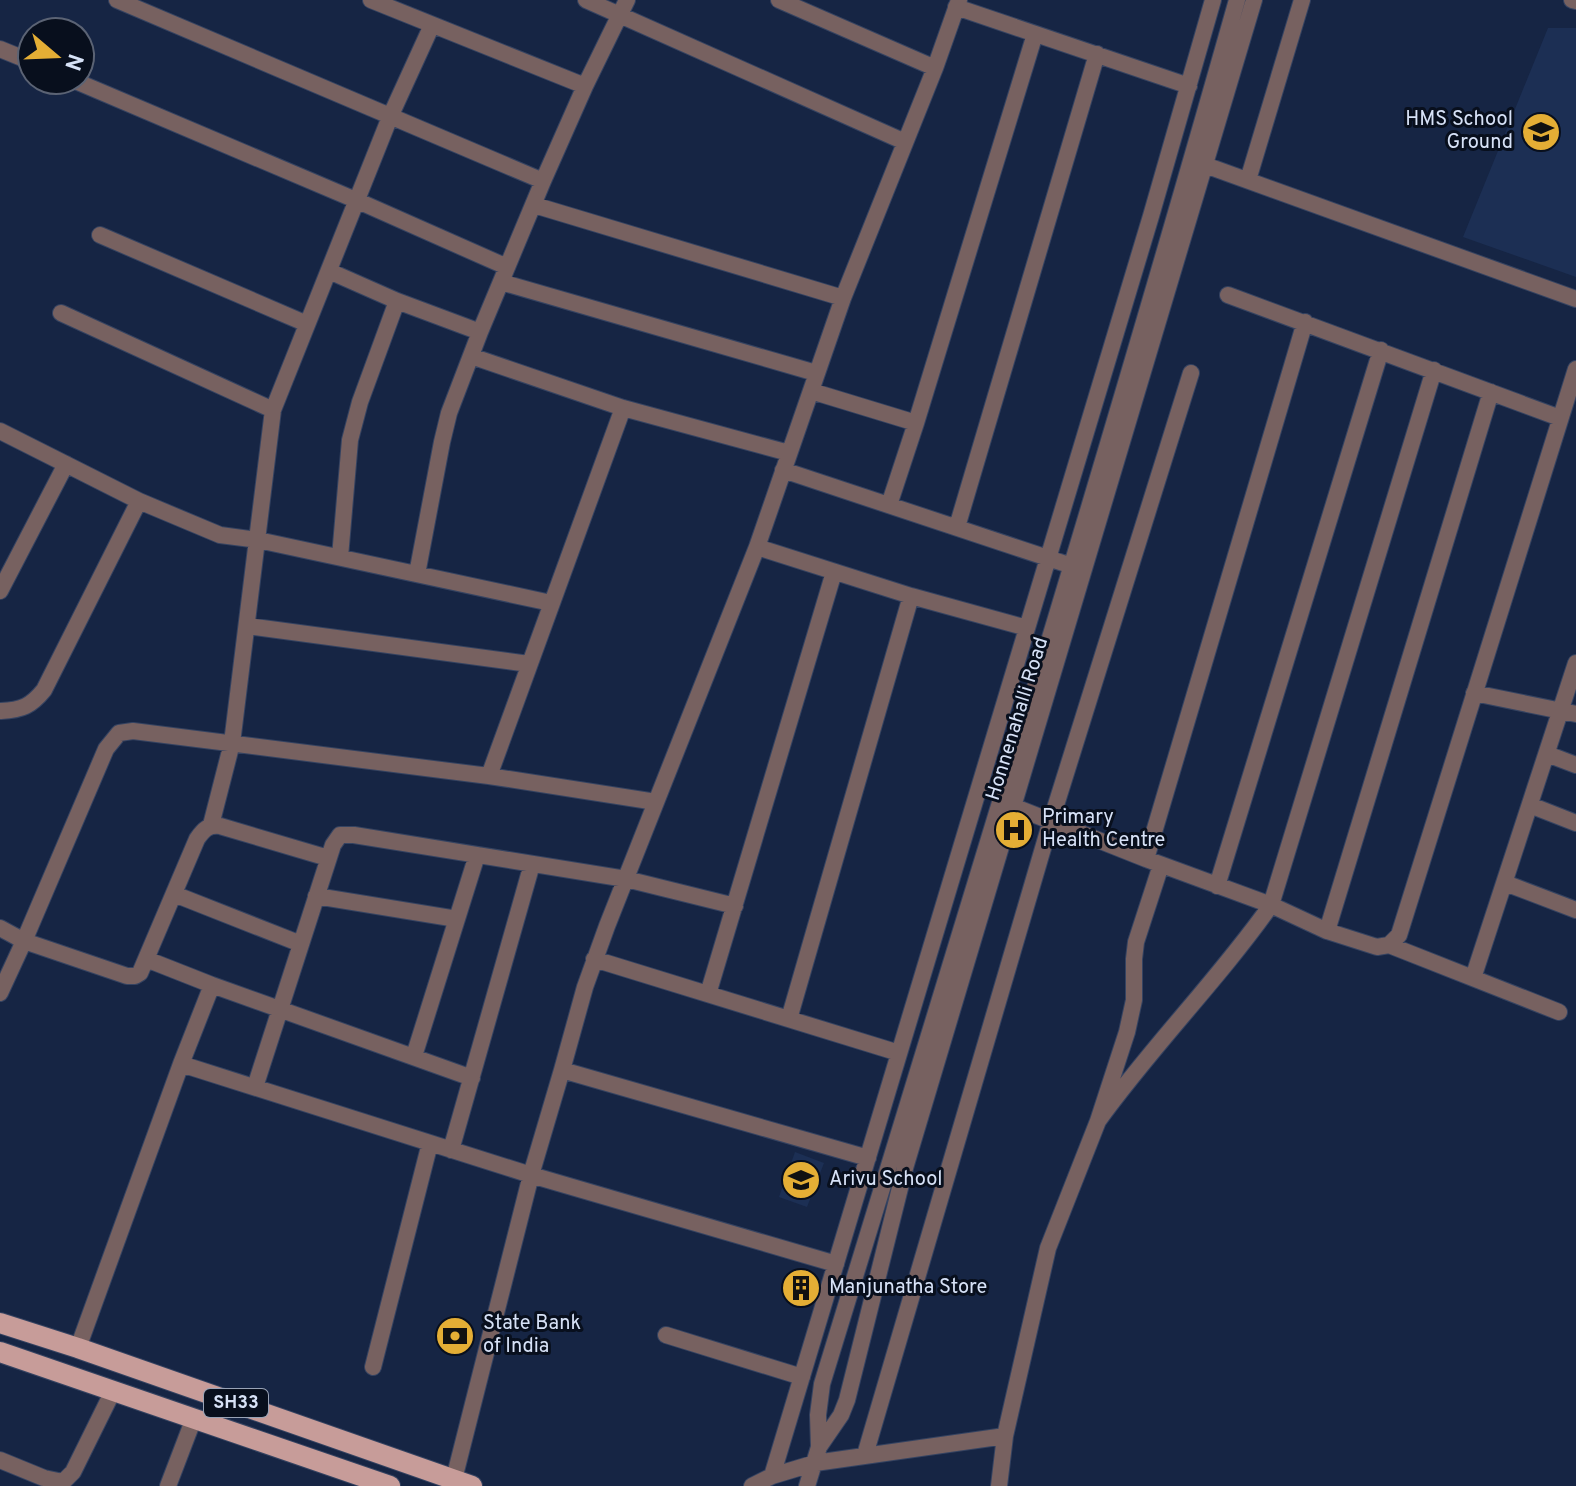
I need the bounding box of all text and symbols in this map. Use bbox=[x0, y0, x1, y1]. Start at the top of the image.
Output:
north arrow bbox=[16, 16, 96, 96]
text: N bbox=[57, 50, 88, 74]
place label: HMS School Ground bbox=[1405, 107, 1513, 156]
school or university icon: HMS School Ground bbox=[1520, 111, 1562, 153]
street label: Honnenahalli Road bbox=[981, 634, 1055, 804]
place label: Primary Health Centre bbox=[1042, 805, 1165, 854]
hospital icon: Primary Health Centre bbox=[993, 809, 1035, 851]
school or university icon: Arivu School bbox=[780, 1159, 822, 1201]
place label: Arivu School bbox=[829, 1167, 943, 1193]
building icon: Manjunatha Store bbox=[780, 1267, 822, 1309]
place label: Manjunatha Store bbox=[829, 1275, 987, 1301]
place label: State Bank of India bbox=[483, 1311, 581, 1360]
bank icon: State Bank of India bbox=[434, 1315, 476, 1357]
road number: SH33 bbox=[204, 1389, 268, 1417]

